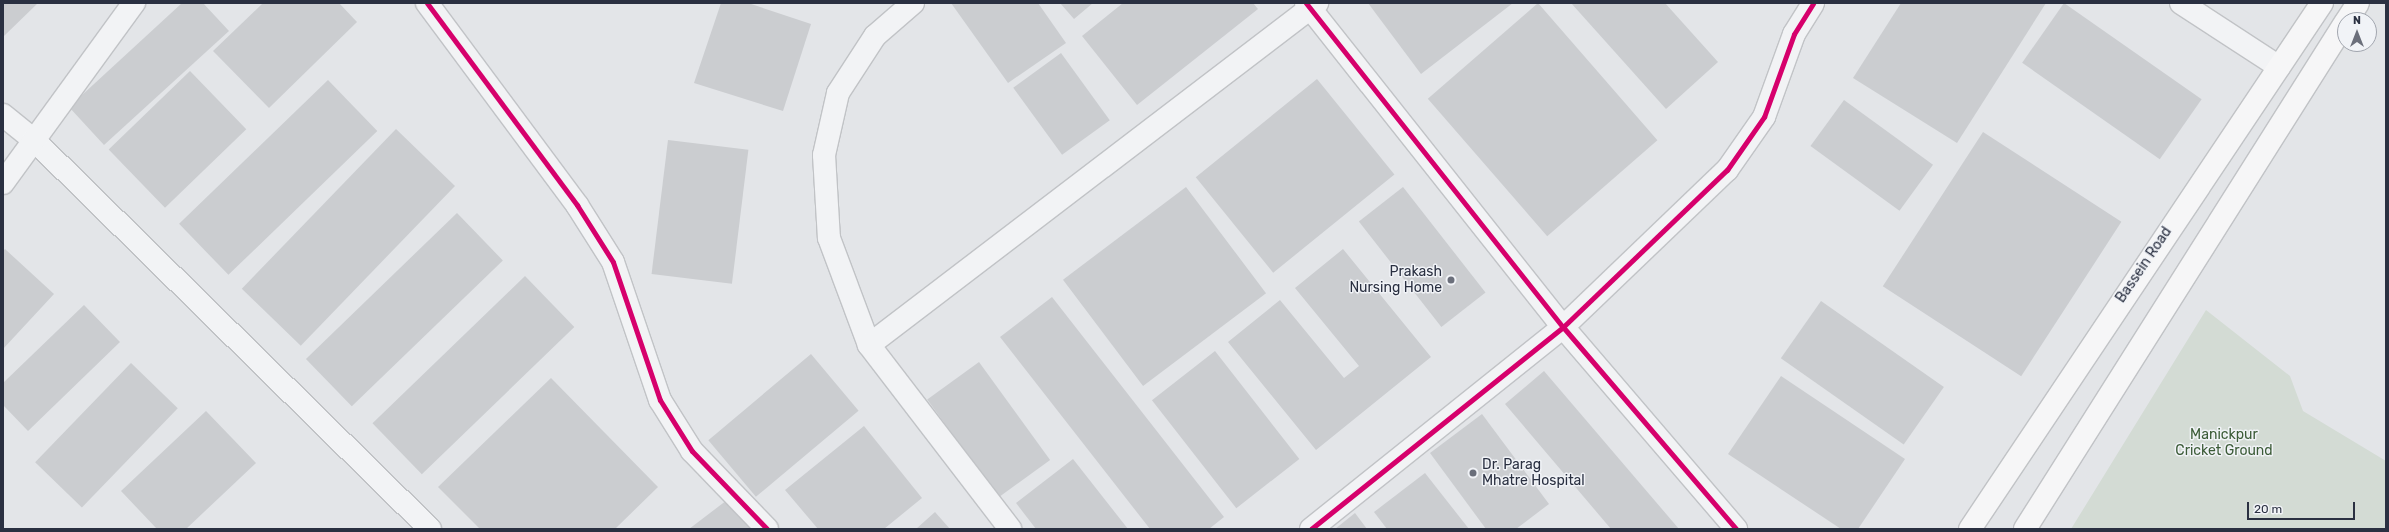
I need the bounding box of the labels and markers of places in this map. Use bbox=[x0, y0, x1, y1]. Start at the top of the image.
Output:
place label: Prakash Nursing Home bbox=[1349, 264, 1442, 296]
marker: Prakash Nursing Home bbox=[1445, 274, 1457, 286]
place label: Dr. Parag Mhatre Hospital bbox=[1482, 457, 1585, 490]
marker: Dr. Parag Mhatre Hospital bbox=[1467, 467, 1479, 479]

